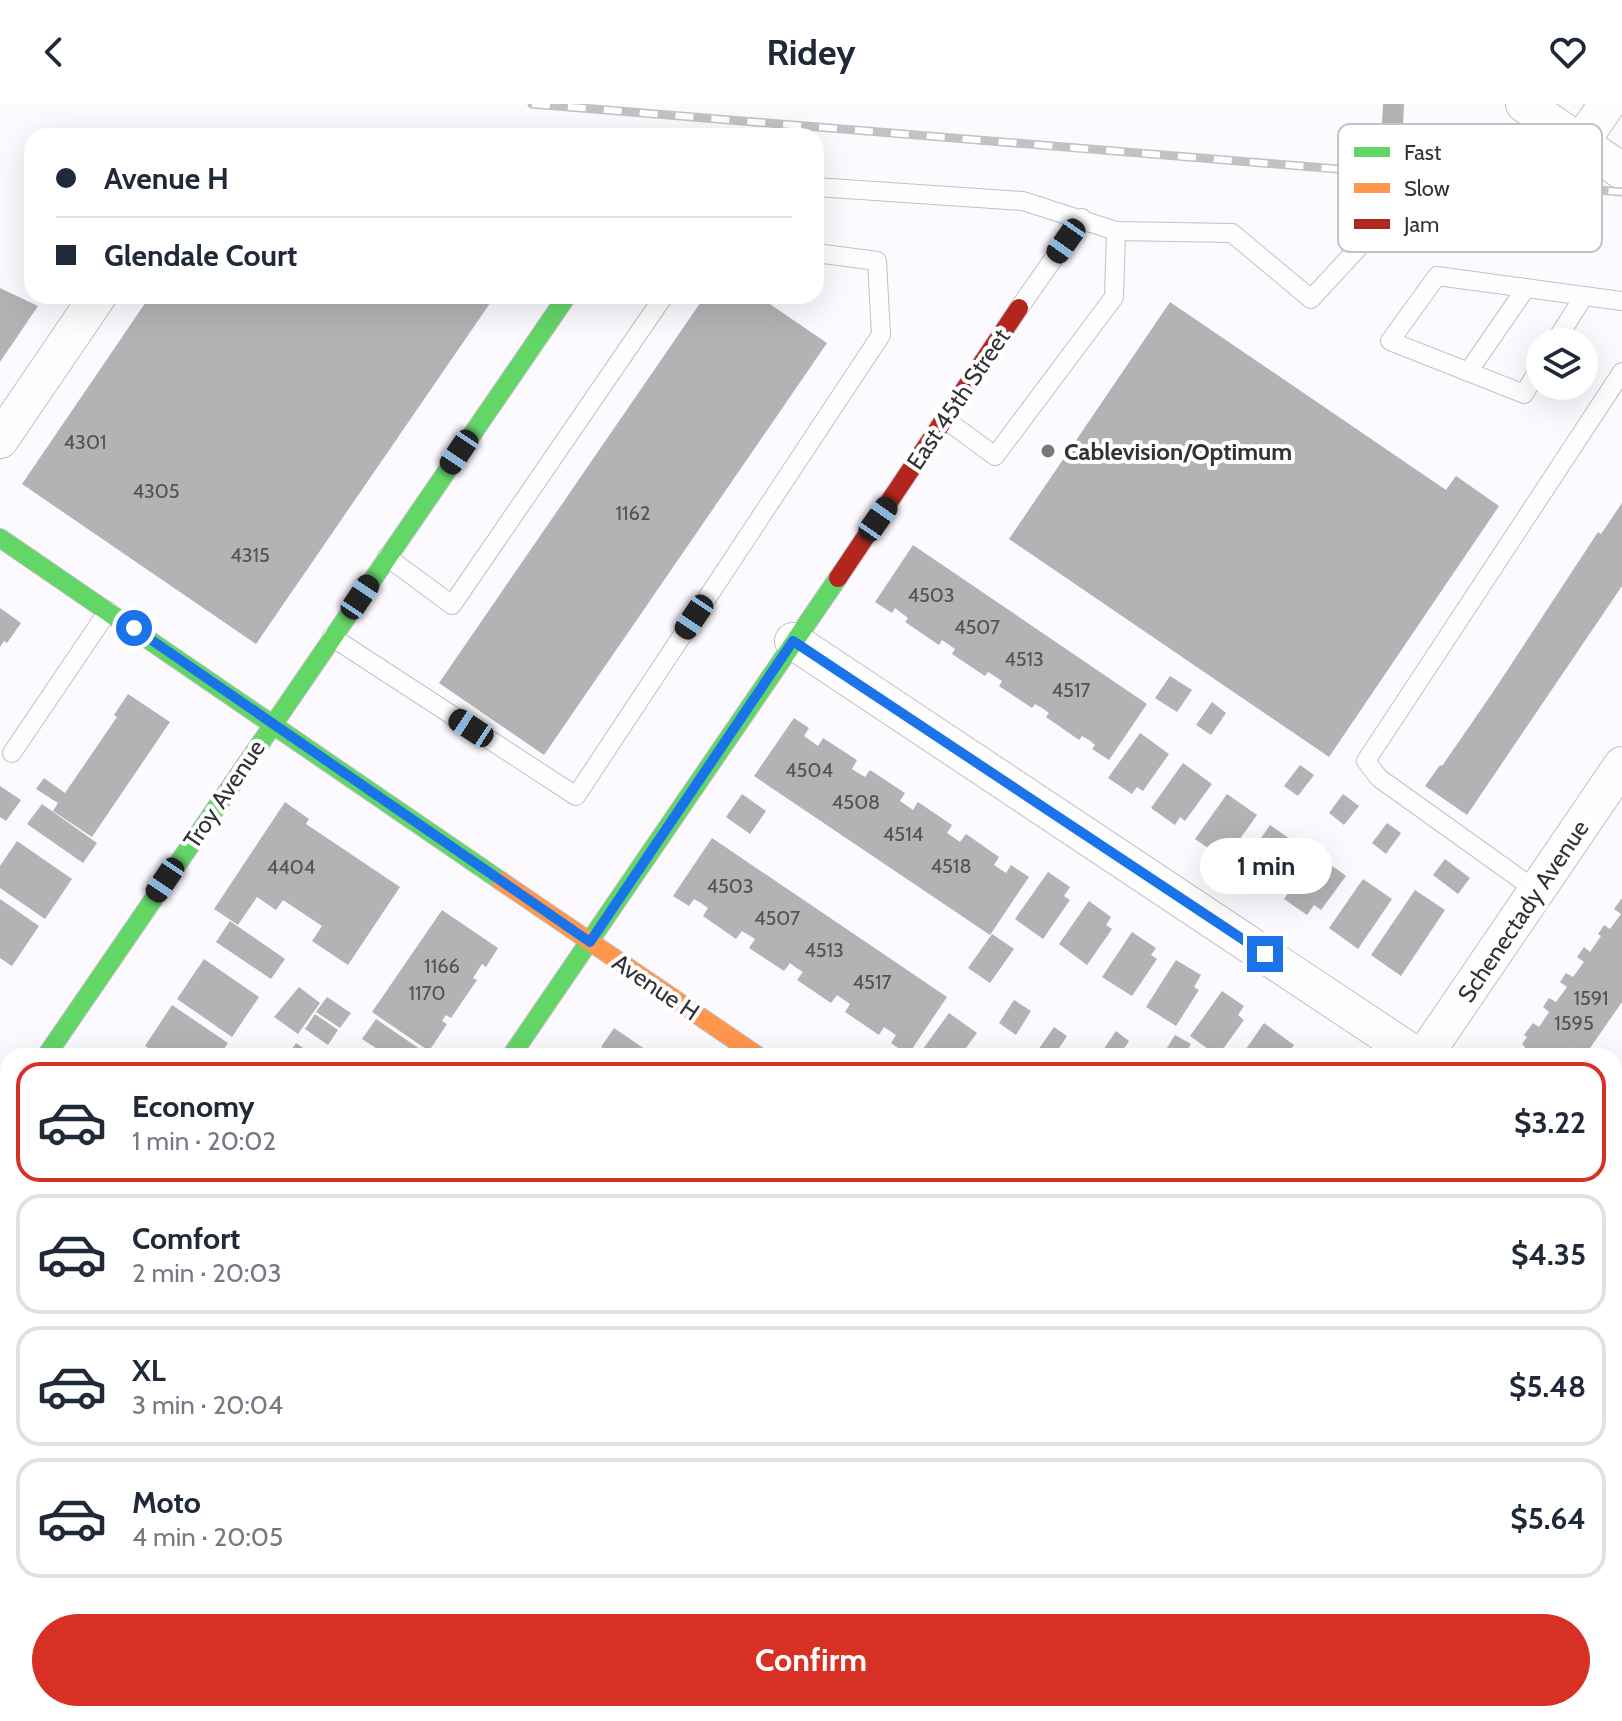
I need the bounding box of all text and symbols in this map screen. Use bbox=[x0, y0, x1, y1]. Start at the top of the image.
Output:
icon: back bbox=[32, 30, 76, 74]
text: Ridey bbox=[766, 30, 856, 74]
icon: heart bbox=[1546, 30, 1590, 74]
legend bbox=[1338, 124, 1602, 252]
text: Fast bbox=[1404, 139, 1442, 166]
text: Avenue H bbox=[104, 160, 229, 197]
text: Slow bbox=[1404, 175, 1450, 202]
text: Jam bbox=[1403, 211, 1439, 238]
car bbox=[1042, 214, 1090, 268]
text: Glendale Court bbox=[104, 237, 297, 274]
street label: East 45th Street bbox=[900, 323, 1016, 475]
map controls bbox=[1526, 328, 1598, 400]
button: layers bbox=[1526, 328, 1598, 400]
car bbox=[436, 425, 482, 479]
house number: 4301 bbox=[64, 430, 106, 454]
place label: Cablevision/Optimum bbox=[1064, 437, 1292, 466]
marker: Cablevision/Optimum bbox=[1039, 442, 1057, 460]
house number: 4305 bbox=[132, 479, 180, 503]
car bbox=[854, 492, 902, 546]
house number: 1162 bbox=[616, 501, 650, 525]
house number: 4315 bbox=[230, 543, 270, 567]
car bbox=[337, 570, 383, 624]
house number: 4503 bbox=[907, 583, 955, 607]
car bbox=[671, 590, 717, 644]
route start bbox=[116, 610, 152, 646]
house number: 4507 bbox=[954, 615, 1000, 639]
house number: 4513 bbox=[1004, 647, 1044, 671]
house number: 4517 bbox=[1052, 678, 1090, 702]
car bbox=[444, 705, 498, 751]
street label: Troy Avenue bbox=[177, 734, 271, 854]
house number: 4504 bbox=[785, 758, 833, 782]
house number: 4508 bbox=[832, 790, 880, 814]
street label: Schenectady Avenue bbox=[1451, 814, 1595, 1008]
house number: 4514 bbox=[883, 822, 924, 846]
callout: 1 min bbox=[1199, 838, 1331, 894]
text: 1 min bbox=[1237, 850, 1295, 882]
car bbox=[142, 853, 188, 907]
house number: 4518 bbox=[930, 854, 972, 878]
house number: 4404 bbox=[267, 855, 316, 879]
house number: 4503 bbox=[706, 874, 754, 898]
house number: 4507 bbox=[754, 906, 800, 930]
route end bbox=[1247, 936, 1283, 972]
house number: 4513 bbox=[804, 938, 844, 962]
street label: Avenue H bbox=[607, 947, 705, 1027]
house number: 1166 bbox=[424, 954, 460, 978]
house number: 4517 bbox=[853, 970, 891, 994]
house number: 1170 bbox=[409, 981, 445, 1005]
house number: 1591 bbox=[1573, 986, 1609, 1010]
house number: 1595 bbox=[1554, 1011, 1594, 1035]
icon: car bbox=[36, 1086, 108, 1158]
text: Economy bbox=[132, 1088, 255, 1125]
text: $3.22 bbox=[1514, 1104, 1586, 1141]
text: 1 min · 20:02 bbox=[132, 1125, 276, 1157]
icon: car bbox=[36, 1218, 108, 1290]
text: Comfort bbox=[132, 1220, 240, 1257]
text: $4.35 bbox=[1511, 1236, 1586, 1273]
text: 2 min · 20:03 bbox=[132, 1257, 282, 1289]
icon: car bbox=[36, 1350, 108, 1422]
text: XL bbox=[132, 1352, 166, 1389]
text: $5.48 bbox=[1509, 1368, 1586, 1405]
text: 3 min · 20:04 bbox=[132, 1389, 283, 1421]
icon: car bbox=[36, 1482, 108, 1554]
text: Moto bbox=[132, 1484, 201, 1521]
text: $5.64 bbox=[1510, 1500, 1586, 1537]
text: 4 min · 20:05 bbox=[132, 1521, 283, 1553]
button: Confirm bbox=[32, 1614, 1590, 1706]

